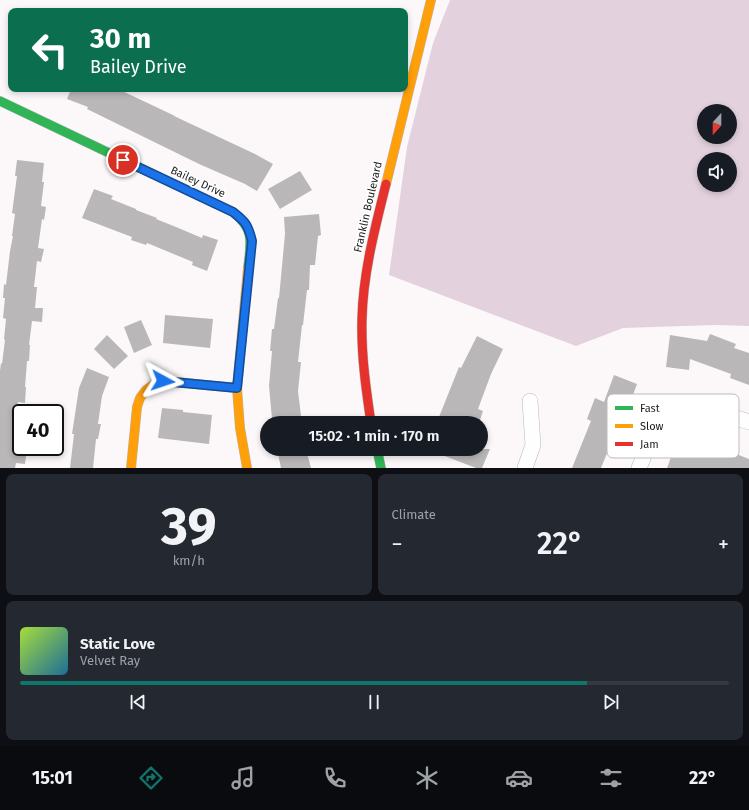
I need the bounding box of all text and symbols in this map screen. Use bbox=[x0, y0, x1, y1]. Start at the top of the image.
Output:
text: 30 m bbox=[90, 22, 151, 55]
icon: left bbox=[24, 24, 76, 76]
text: Bailey Drive bbox=[90, 56, 187, 78]
north arrow bbox=[697, 104, 737, 144]
map controls bbox=[697, 104, 737, 192]
pin bbox=[106, 143, 140, 177]
icon: arrive bbox=[112, 149, 134, 171]
button: sound bbox=[697, 152, 737, 192]
street label: Franklin Boulevard bbox=[351, 160, 385, 254]
street label: Bailey Drive bbox=[169, 164, 227, 200]
position arrow bbox=[142, 360, 184, 402]
legend bbox=[607, 394, 739, 458]
text: Fast bbox=[640, 402, 660, 415]
speed limit sign: 40 bbox=[12, 404, 64, 456]
text: Slow bbox=[640, 420, 664, 433]
text: 15:02 · 1 min · 170 m bbox=[308, 427, 440, 445]
text: Jam bbox=[640, 438, 659, 451]
text: 39 bbox=[161, 495, 217, 558]
text: Climate bbox=[392, 507, 436, 522]
text: 22° bbox=[537, 526, 583, 562]
text: − bbox=[392, 531, 403, 558]
text: + bbox=[718, 531, 729, 558]
text: km/h bbox=[173, 553, 205, 568]
text: Static Love bbox=[80, 635, 155, 653]
text: Velvet Ray bbox=[80, 653, 140, 668]
icon: previous bbox=[127, 691, 149, 713]
icon: pause bbox=[363, 691, 385, 713]
icon: next bbox=[600, 691, 622, 713]
icon: directions bbox=[137, 764, 165, 792]
icon: music bbox=[229, 764, 257, 792]
icon: phone bbox=[321, 764, 349, 792]
icon: climate bbox=[413, 764, 441, 792]
icon: car bbox=[505, 764, 533, 792]
icon: filters bbox=[597, 764, 625, 792]
text: 15:01 bbox=[32, 767, 73, 789]
text: 22° bbox=[689, 767, 717, 789]

